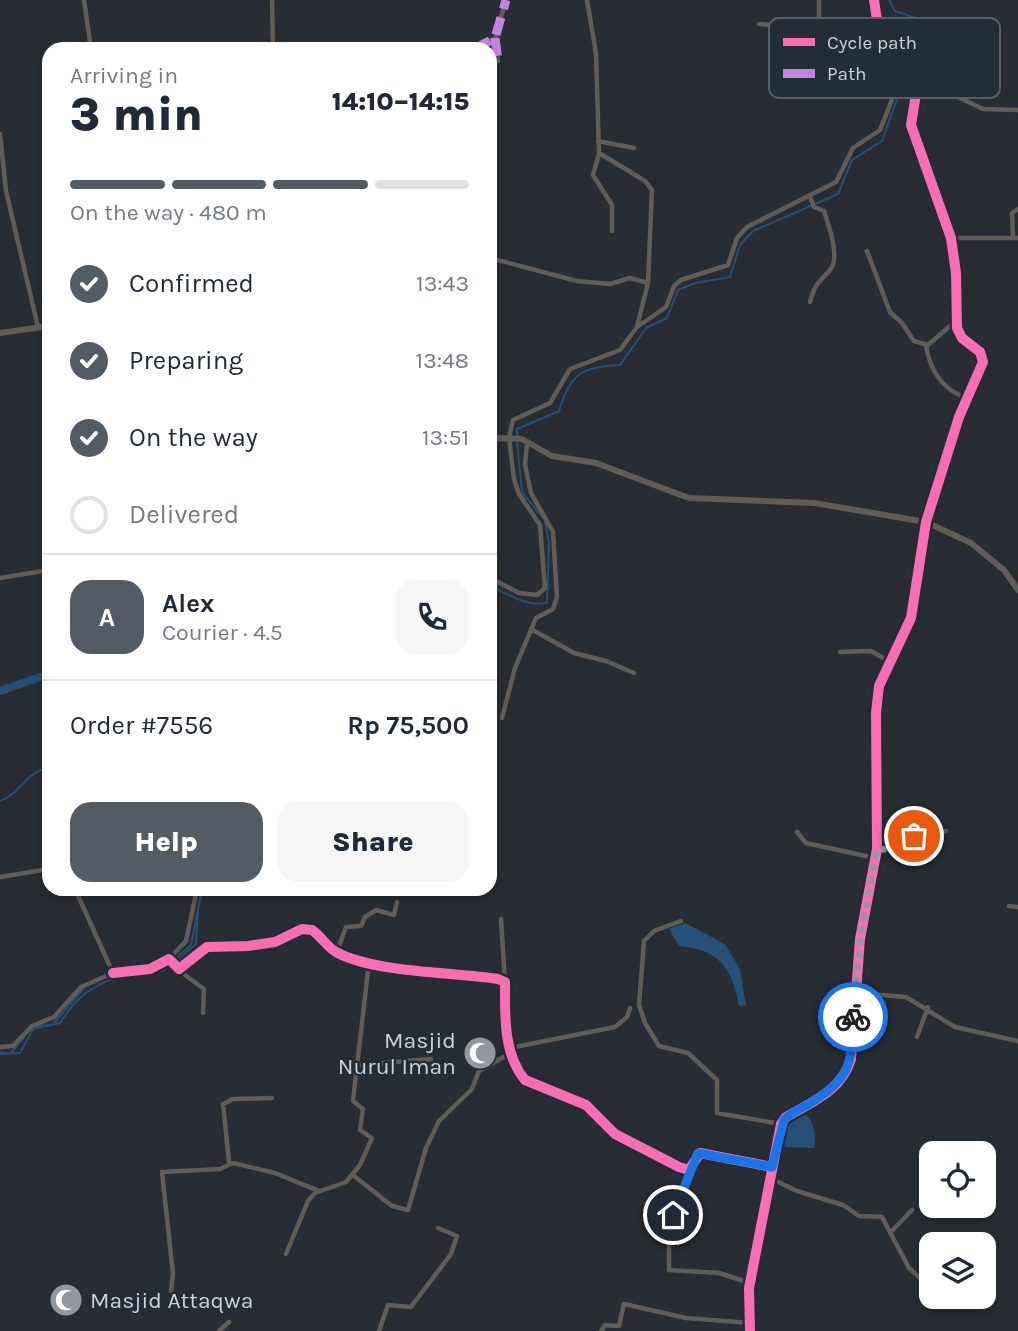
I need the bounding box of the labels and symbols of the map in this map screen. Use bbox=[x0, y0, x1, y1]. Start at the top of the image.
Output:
legend bbox=[769, 18, 1000, 98]
text: Cycle path bbox=[827, 32, 917, 54]
text: Path bbox=[827, 63, 867, 85]
pin bbox=[884, 806, 944, 866]
courier bbox=[818, 982, 888, 1052]
place label: Masjid Nurul Iman bbox=[338, 1027, 456, 1080]
mosque icon: Masjid Nurul Iman bbox=[461, 1034, 499, 1072]
pin bbox=[643, 1185, 703, 1245]
mosque icon: Masjid Attaqwa bbox=[47, 1281, 85, 1319]
place label: Masjid Attaqwa bbox=[90, 1287, 253, 1314]

